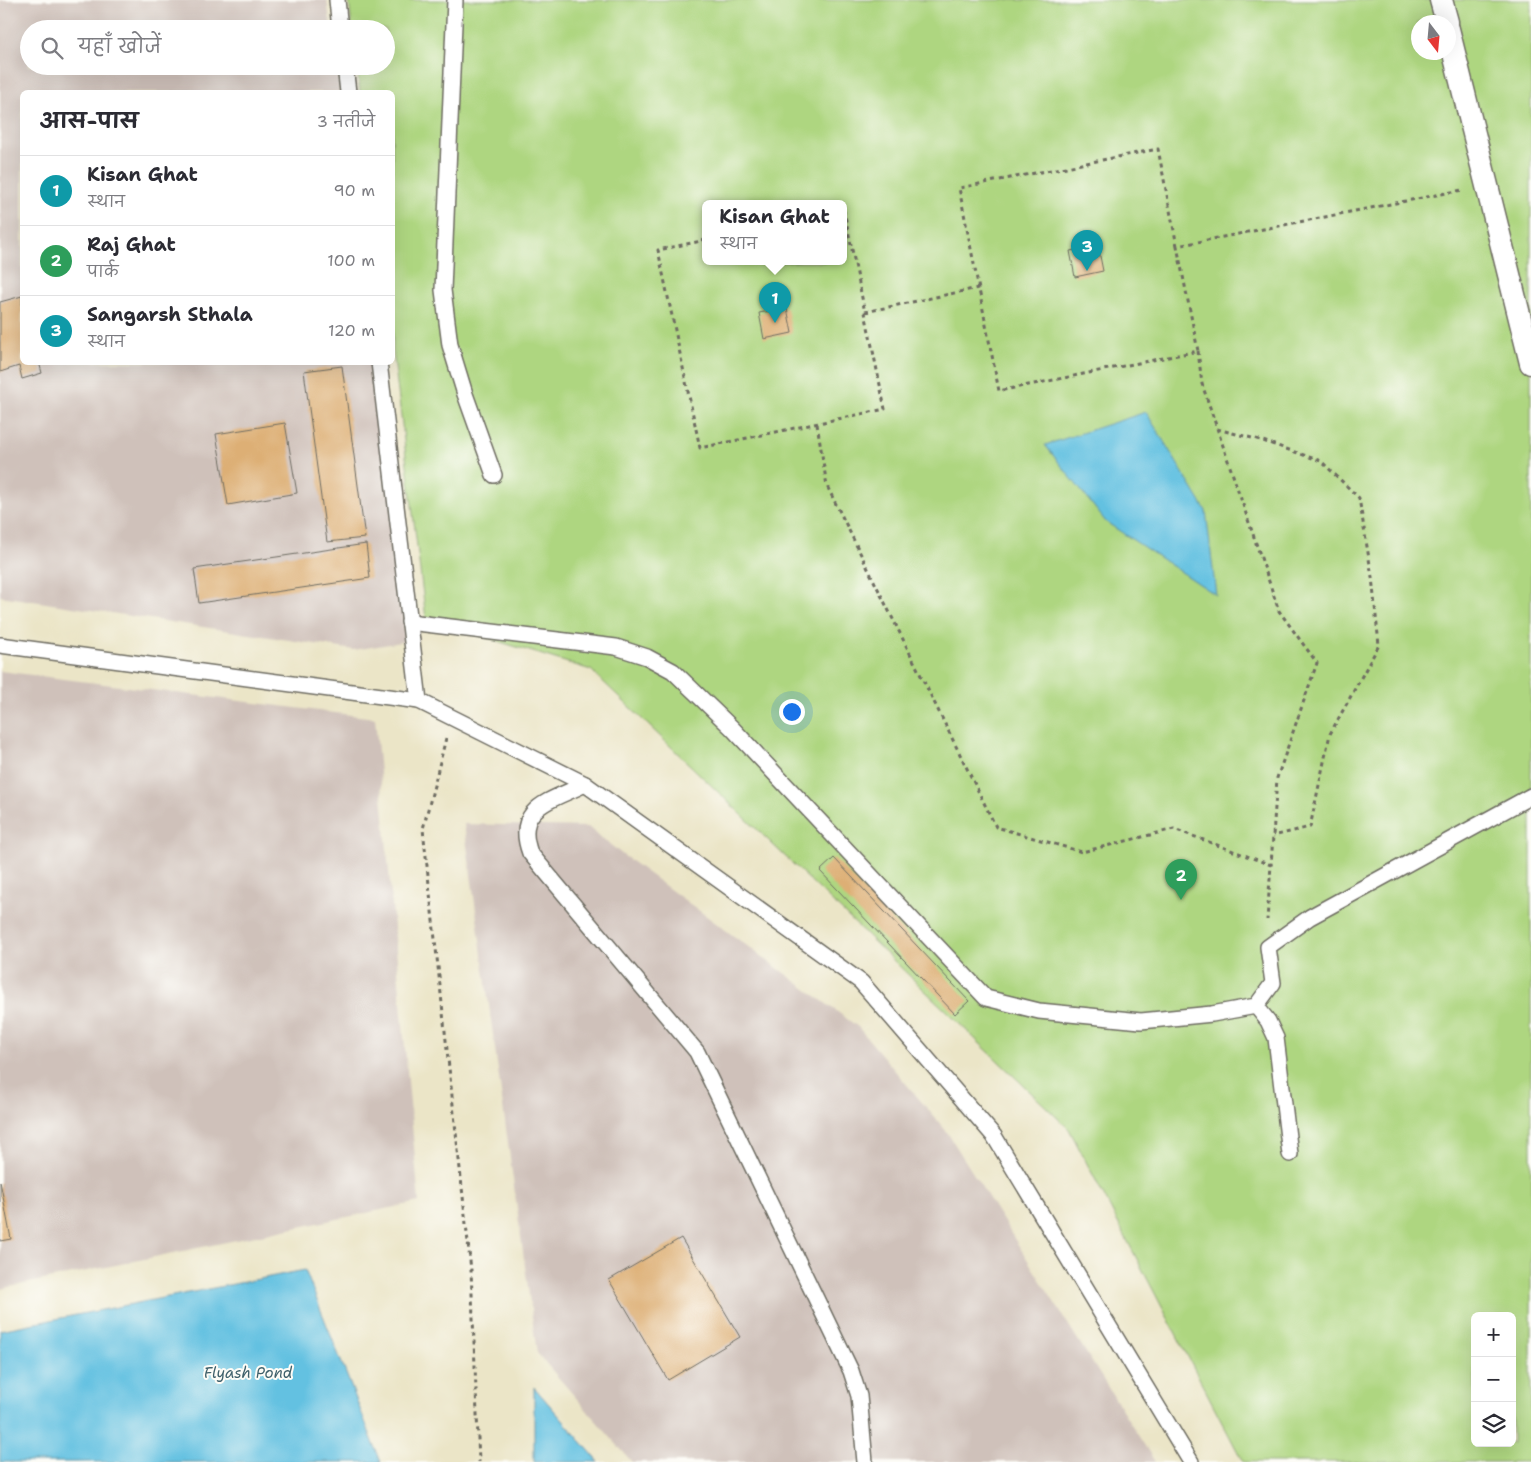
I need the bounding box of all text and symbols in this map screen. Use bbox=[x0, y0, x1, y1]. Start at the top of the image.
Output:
north arrow bbox=[1411, 15, 1456, 60]
search box bbox=[20, 20, 395, 75]
icon: search bbox=[38, 34, 66, 62]
text: यहाँ खोजें bbox=[78, 34, 161, 59]
text: आस-पास bbox=[40, 107, 138, 135]
text: 3 नतीजे bbox=[317, 111, 375, 132]
text: Kisan Ghat bbox=[87, 162, 198, 187]
text: 1 bbox=[52, 180, 60, 201]
text: 90 m bbox=[334, 180, 375, 201]
text: स्थान bbox=[87, 191, 125, 212]
popup bbox=[702, 200, 847, 265]
text: Kisan Ghat bbox=[719, 204, 830, 229]
pin: 3 bbox=[1071, 230, 1103, 271]
text: Raj Ghat bbox=[87, 232, 176, 257]
text: स्थान bbox=[719, 233, 757, 254]
text: 2 bbox=[50, 250, 62, 271]
text: 100 m bbox=[327, 250, 375, 271]
text: पार्क bbox=[87, 261, 118, 282]
pin: 1 bbox=[759, 282, 791, 323]
text: Sangarsh Sthala bbox=[87, 302, 253, 327]
text: 3 bbox=[50, 320, 62, 341]
text: 120 m bbox=[328, 320, 375, 341]
text: स्थान bbox=[87, 331, 125, 352]
your location bbox=[779, 699, 805, 725]
pin: 2 bbox=[1165, 859, 1197, 900]
map controls bbox=[1471, 1312, 1516, 1447]
button: + bbox=[1471, 1312, 1516, 1357]
button: − bbox=[1471, 1357, 1516, 1402]
water label: Flyash Pond bbox=[204, 1363, 293, 1383]
button: layers bbox=[1471, 1402, 1516, 1447]

